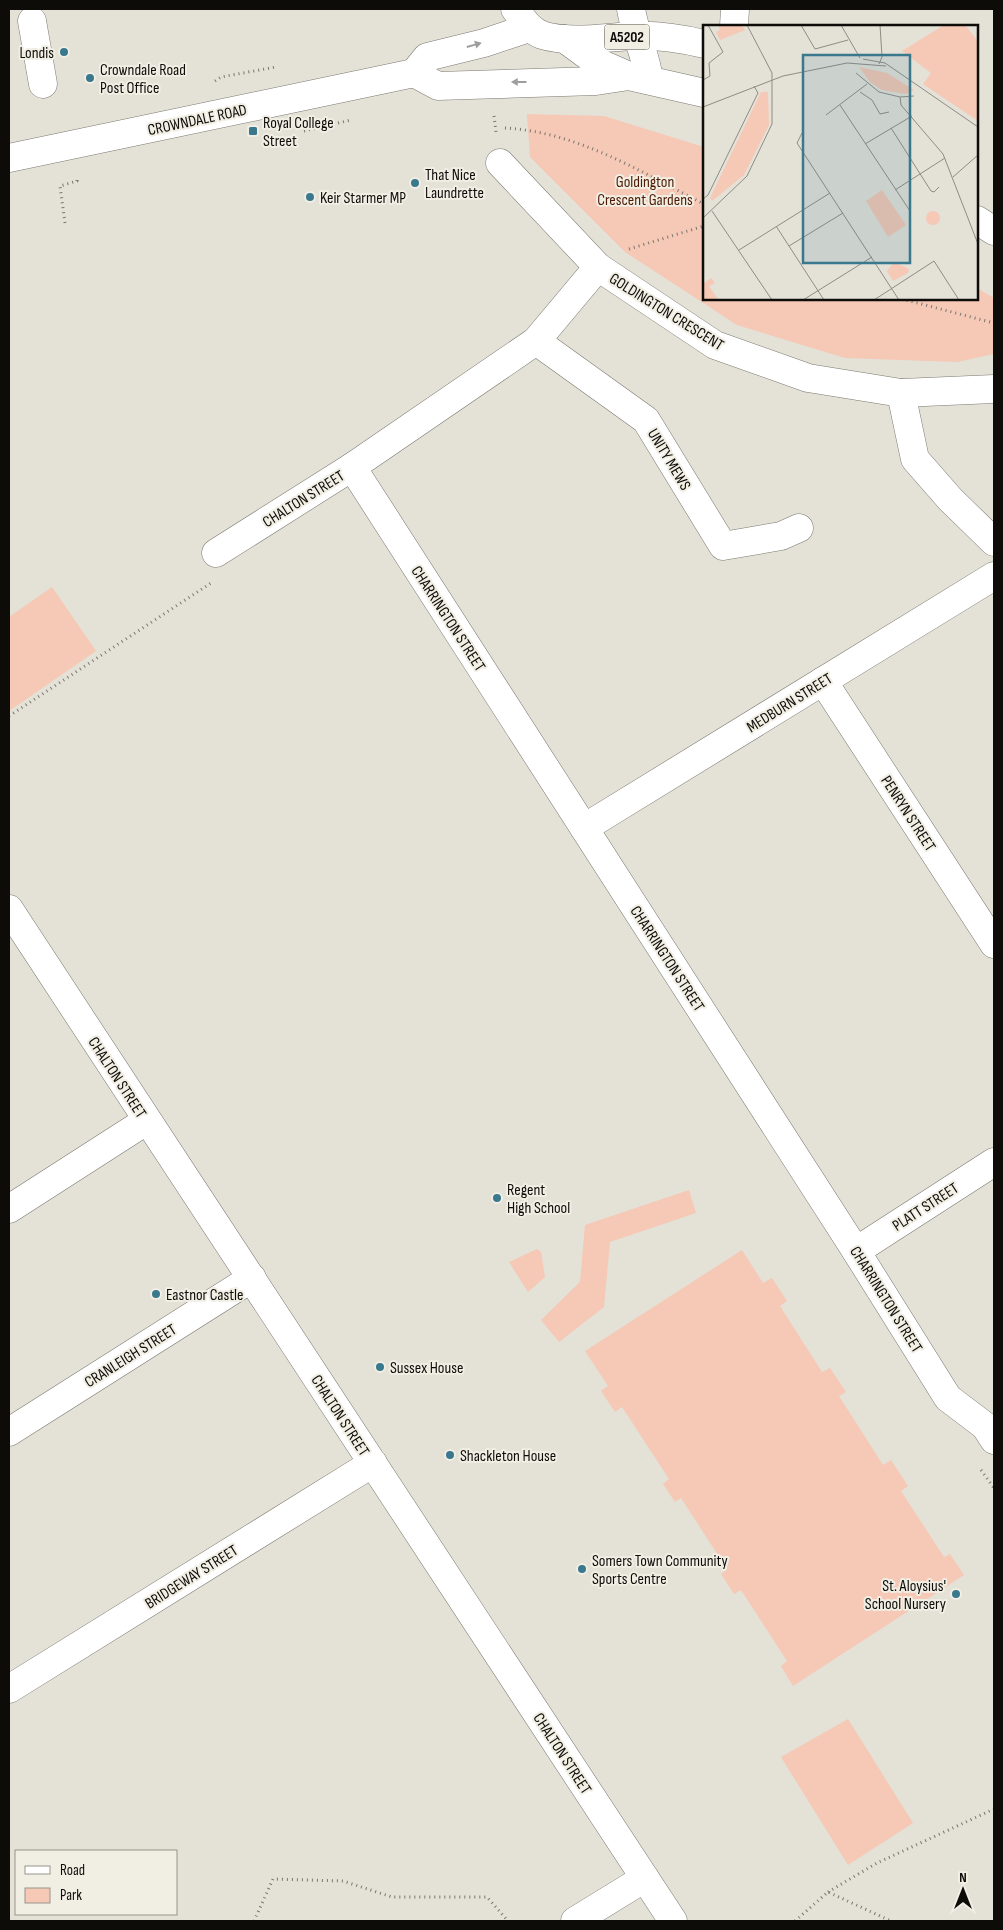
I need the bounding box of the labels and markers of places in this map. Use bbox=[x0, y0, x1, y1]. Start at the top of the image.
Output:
place label: Londis bbox=[19, 44, 54, 63]
marker: Londis bbox=[58, 46, 70, 58]
place label: Crowndale Road Post Office bbox=[100, 61, 186, 98]
marker: Crowndale Road Post Office bbox=[84, 72, 96, 84]
place label: Royal College Street bbox=[263, 114, 334, 151]
marker: Royal College Street bbox=[247, 125, 259, 137]
place label: That Nice Laundrette bbox=[425, 166, 484, 203]
marker: That Nice Laundrette bbox=[409, 177, 421, 189]
place label: Keir Starmer MP bbox=[320, 189, 406, 208]
marker: Keir Starmer MP bbox=[304, 191, 316, 203]
place label: Regent High School bbox=[507, 1181, 570, 1218]
marker: Regent High School bbox=[491, 1192, 503, 1204]
place label: Eastnor Castle bbox=[166, 1286, 243, 1305]
marker: Eastnor Castle bbox=[150, 1288, 162, 1300]
place label: Sussex House bbox=[390, 1359, 463, 1378]
marker: Sussex House bbox=[374, 1361, 386, 1373]
place label: Shackleton House bbox=[460, 1447, 556, 1466]
marker: Shackleton House bbox=[444, 1449, 456, 1461]
place label: Somers Town Community Sports Centre bbox=[592, 1552, 728, 1589]
marker: Somers Town Community Sports Centre bbox=[576, 1563, 588, 1575]
place label: St. Aloysius' School Nursery bbox=[865, 1577, 946, 1614]
marker: St. Aloysius' School Nursery bbox=[950, 1588, 962, 1600]

